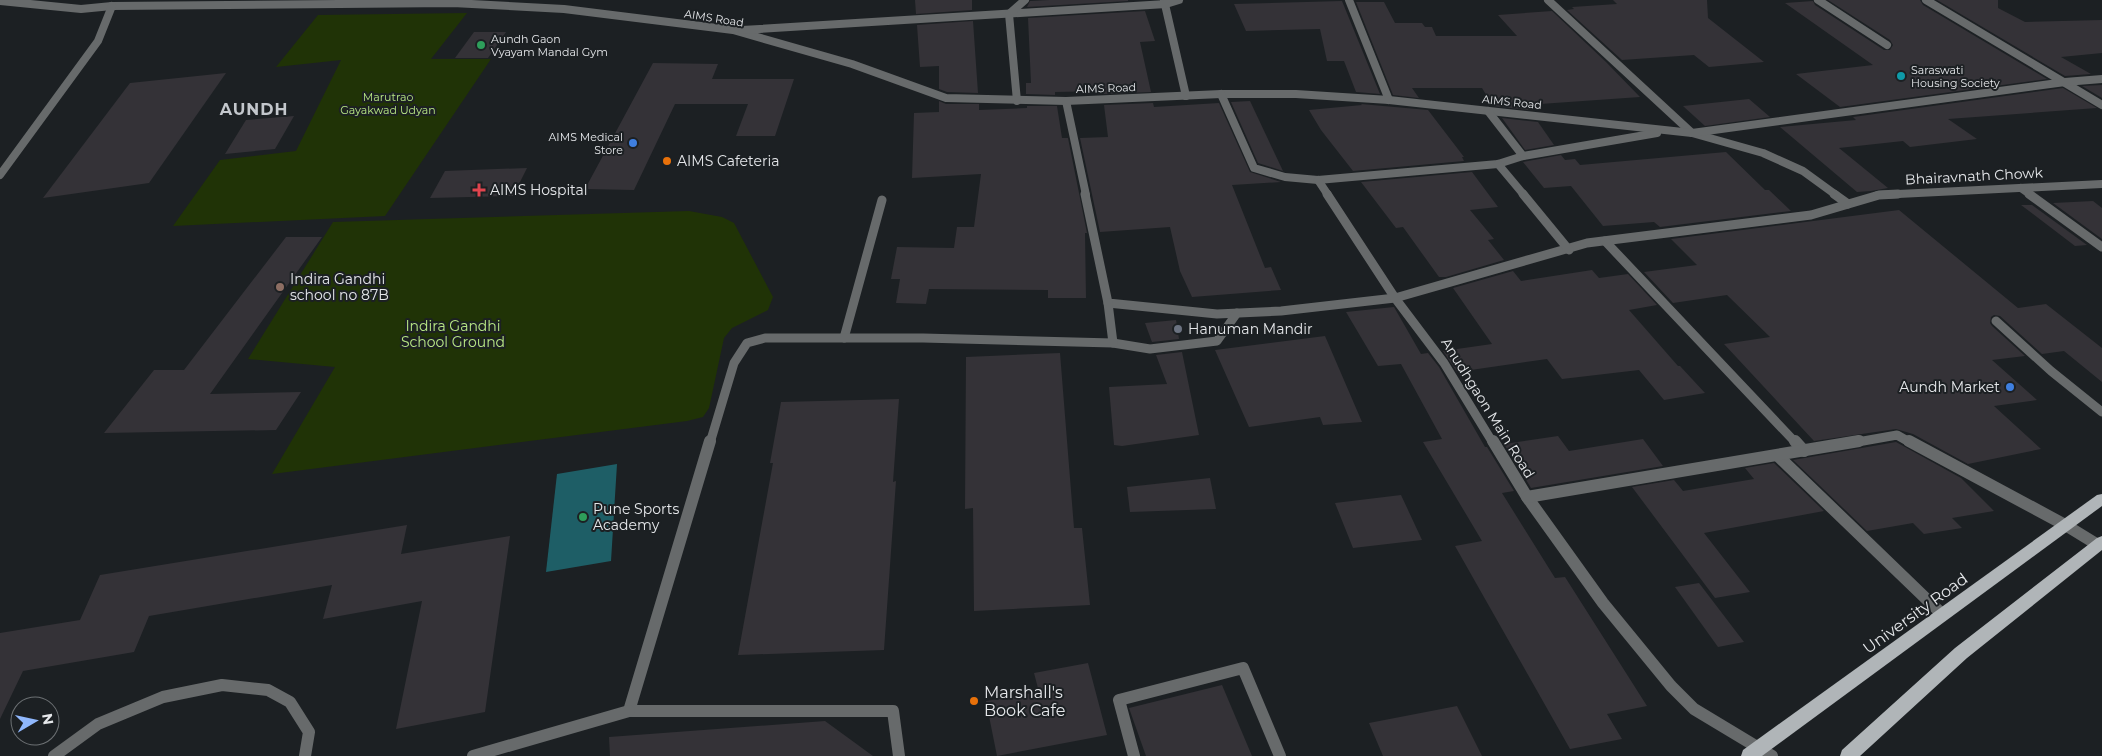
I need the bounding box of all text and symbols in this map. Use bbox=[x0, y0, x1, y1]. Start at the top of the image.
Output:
street label: AIMS Road bbox=[683, 6, 745, 30]
place label: Aundh Gaon Vyayam Mandal Gym bbox=[491, 32, 608, 59]
marker: Aundh Gaon Vyayam Mandal Gym bbox=[475, 39, 487, 51]
place label: Saraswati Housing Society bbox=[1911, 63, 2000, 90]
marker: Saraswati Housing Society bbox=[1895, 70, 1907, 82]
street label: AIMS Road bbox=[1076, 80, 1136, 96]
park label: Marutrao Gayakwad Udyan bbox=[340, 90, 436, 117]
street label: AIMS Road bbox=[1481, 92, 1543, 112]
district label: AUNDH bbox=[219, 100, 288, 119]
place label: AIMS Medical Store bbox=[548, 130, 623, 157]
marker: AIMS Medical Store bbox=[627, 137, 639, 149]
place label: AIMS Cafeteria bbox=[677, 152, 779, 170]
marker: AIMS Cafeteria bbox=[661, 155, 673, 167]
street label: Bhairavnath Chowk bbox=[1905, 163, 2044, 189]
place label: AIMS Hospital bbox=[490, 181, 587, 199]
marker: AIMS Hospital bbox=[472, 183, 486, 197]
place label: Indira Gandhi school no 87B bbox=[290, 270, 389, 304]
marker: Indira Gandhi school no 87B bbox=[274, 281, 286, 293]
park label: Indira Gandhi School Ground bbox=[401, 317, 505, 351]
place label: Hanuman Mandir bbox=[1188, 320, 1313, 338]
marker: Hanuman Mandir bbox=[1172, 323, 1184, 335]
street label: Anudhgaon Main Road bbox=[1437, 334, 1539, 482]
place label: Aundh Market bbox=[1899, 378, 2000, 396]
marker: Aundh Market bbox=[2004, 381, 2016, 393]
place label: Pune Sports Academy bbox=[593, 500, 679, 534]
marker: Pune Sports Academy bbox=[577, 511, 589, 523]
street label: University Road bbox=[1859, 569, 1971, 658]
place label: Marshall's Book Cafe bbox=[984, 683, 1066, 720]
marker: Marshall's Book Cafe bbox=[968, 695, 980, 707]
north arrow bbox=[10, 696, 60, 746]
text: N bbox=[38, 712, 58, 726]

